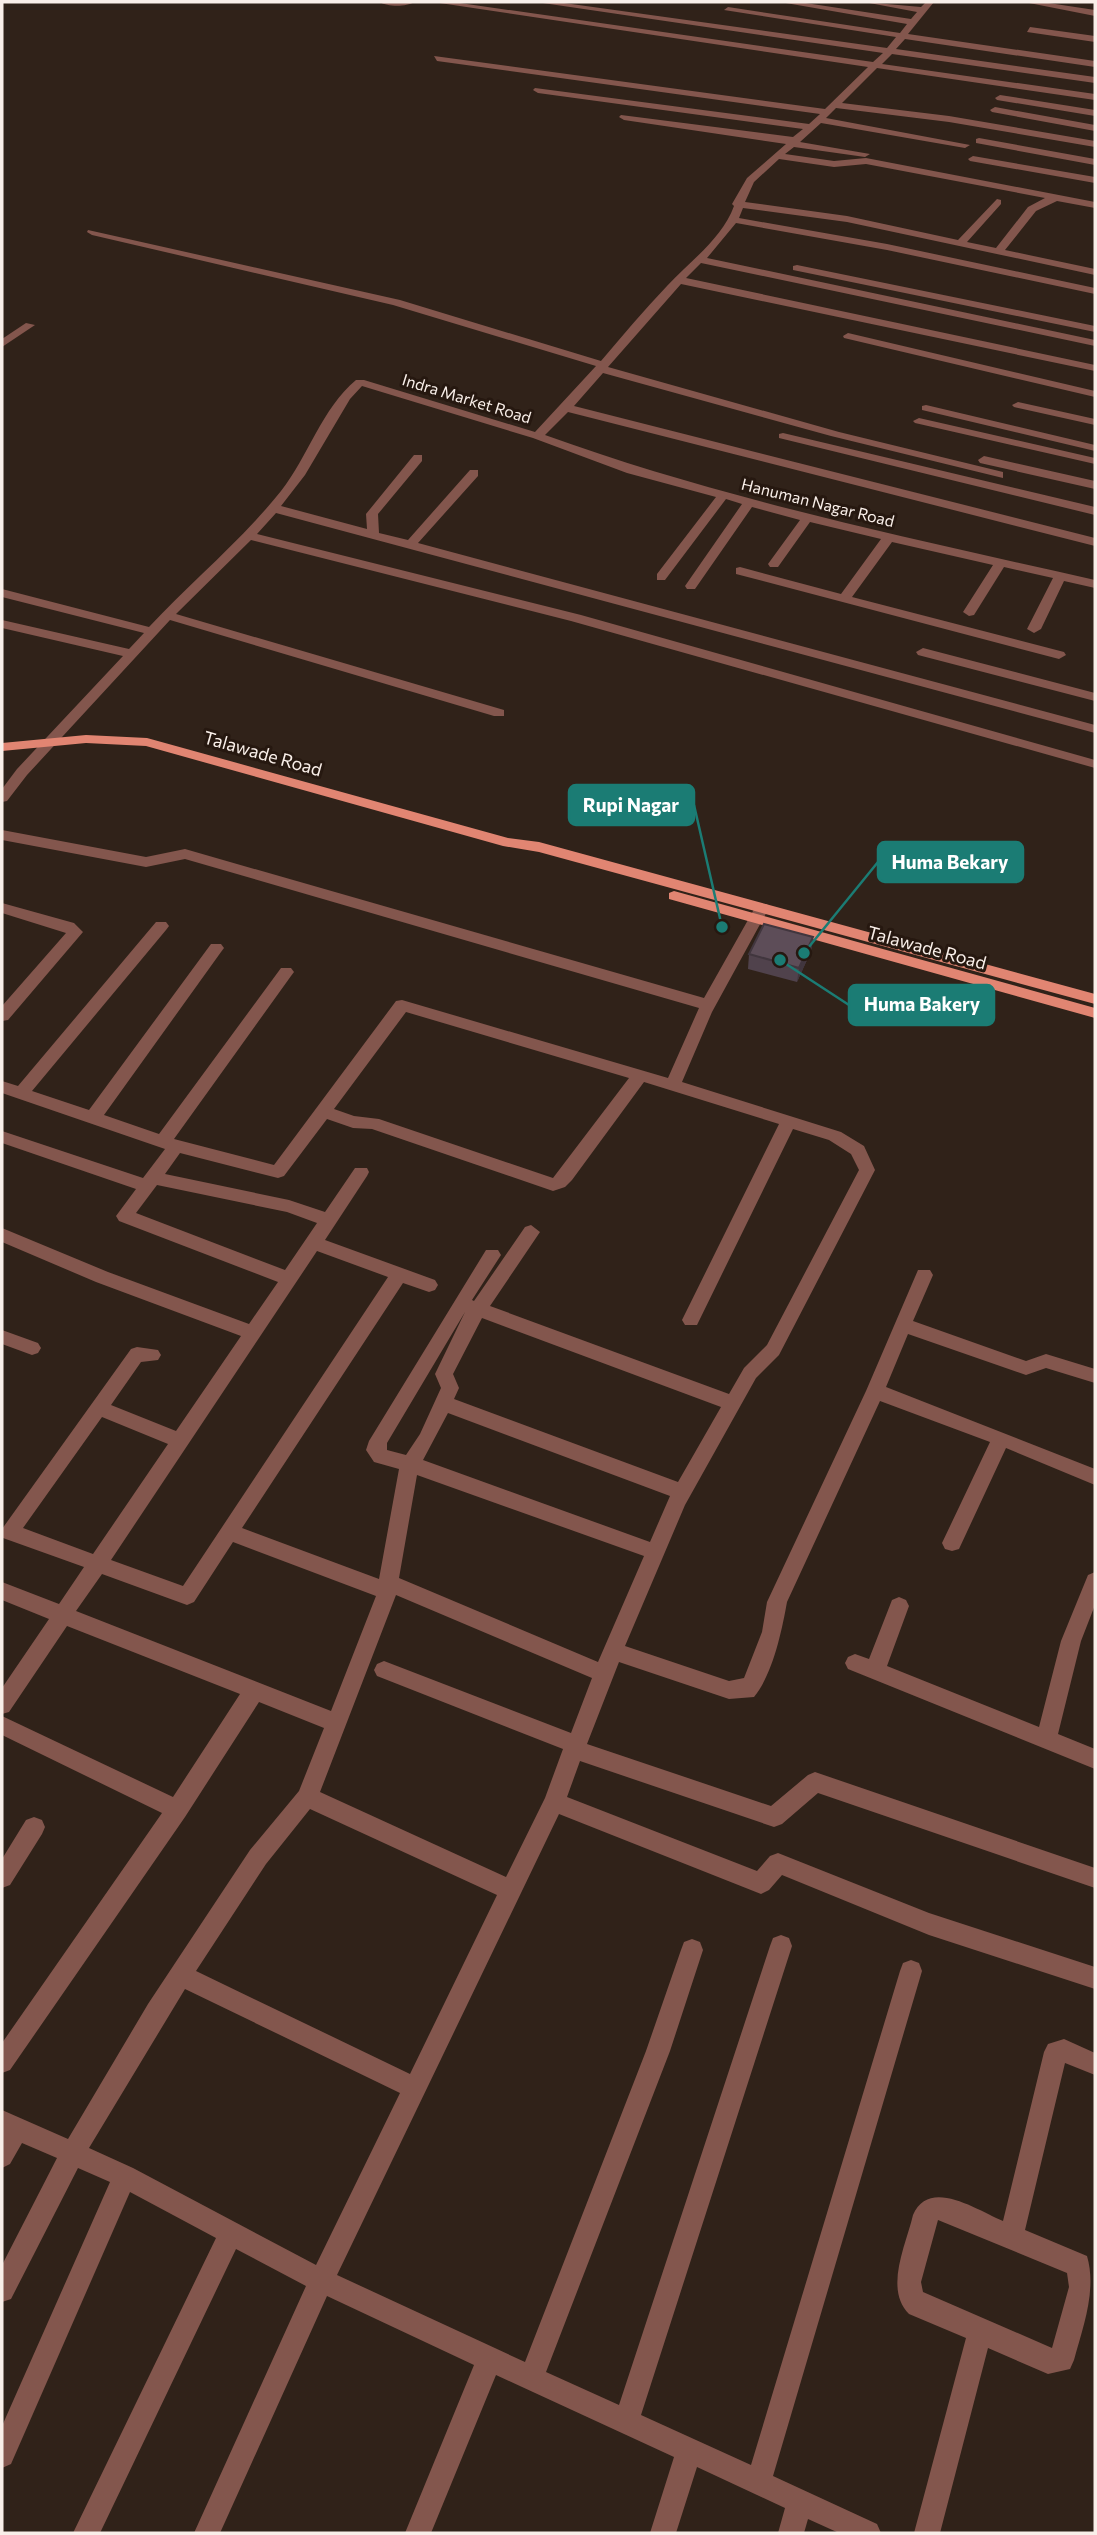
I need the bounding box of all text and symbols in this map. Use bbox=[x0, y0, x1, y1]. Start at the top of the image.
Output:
street label: Indra Market Road bbox=[400, 369, 534, 427]
street label: Hanuman Nagar Road bbox=[739, 474, 897, 530]
street label: Talawade Road bbox=[201, 726, 325, 780]
callout: Rupi Nagar bbox=[569, 785, 694, 825]
text: Rupi Nagar bbox=[583, 793, 679, 816]
callout: Huma Bekary bbox=[878, 842, 1023, 882]
text: Huma Bekary bbox=[891, 850, 1009, 873]
street label: Talawade Road bbox=[865, 921, 989, 973]
callout: Huma Bakery bbox=[849, 985, 994, 1025]
text: Huma Bakery bbox=[864, 992, 981, 1015]

